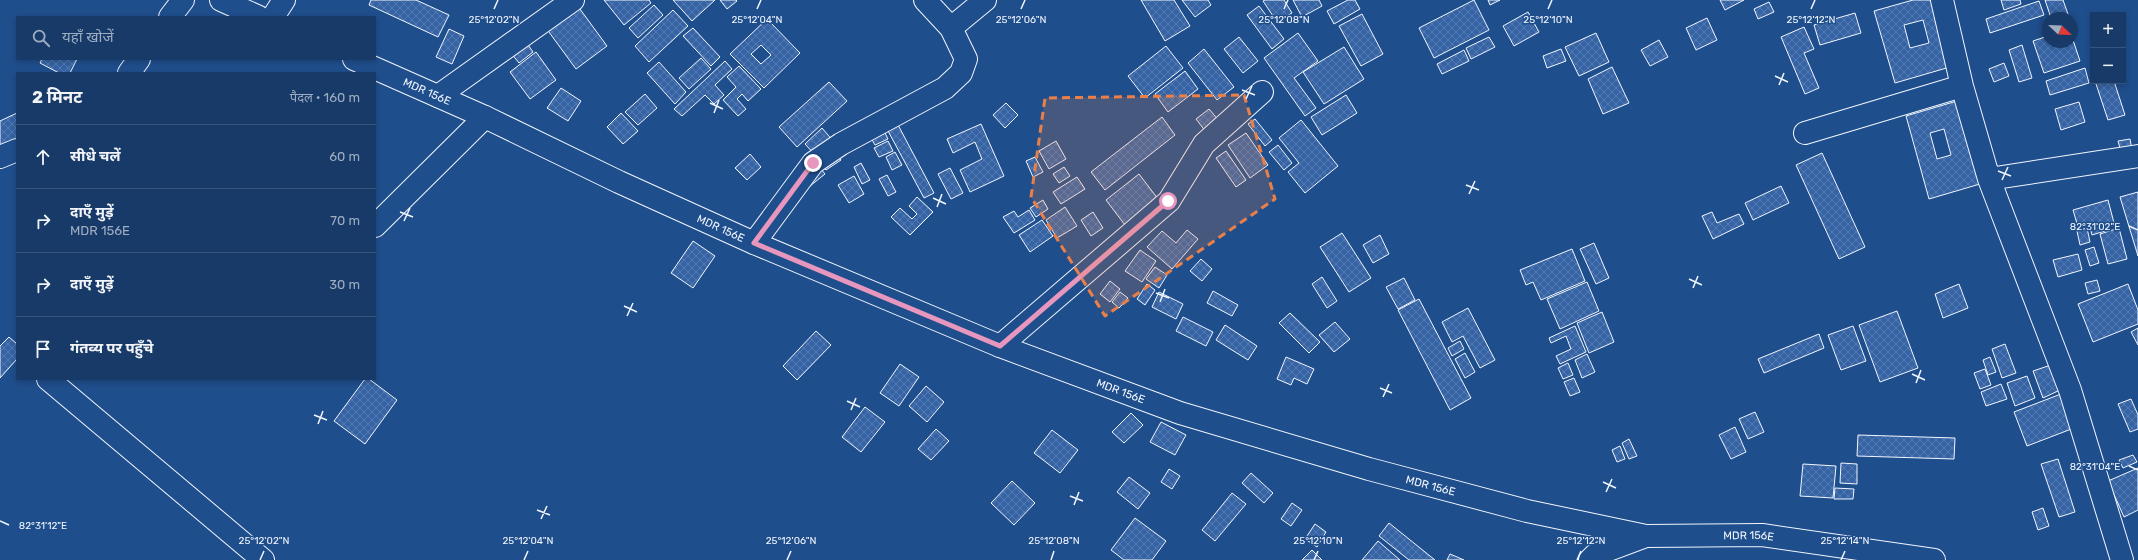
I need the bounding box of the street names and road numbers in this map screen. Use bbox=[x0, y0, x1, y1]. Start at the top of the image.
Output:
street label: MDR 156E bbox=[401, 75, 453, 108]
street label: MDR 156E bbox=[695, 212, 747, 245]
street label: MDR 156E bbox=[1095, 376, 1147, 406]
street label: MDR 156E bbox=[1404, 473, 1457, 498]
street label: MDR 156E bbox=[1723, 528, 1775, 543]

